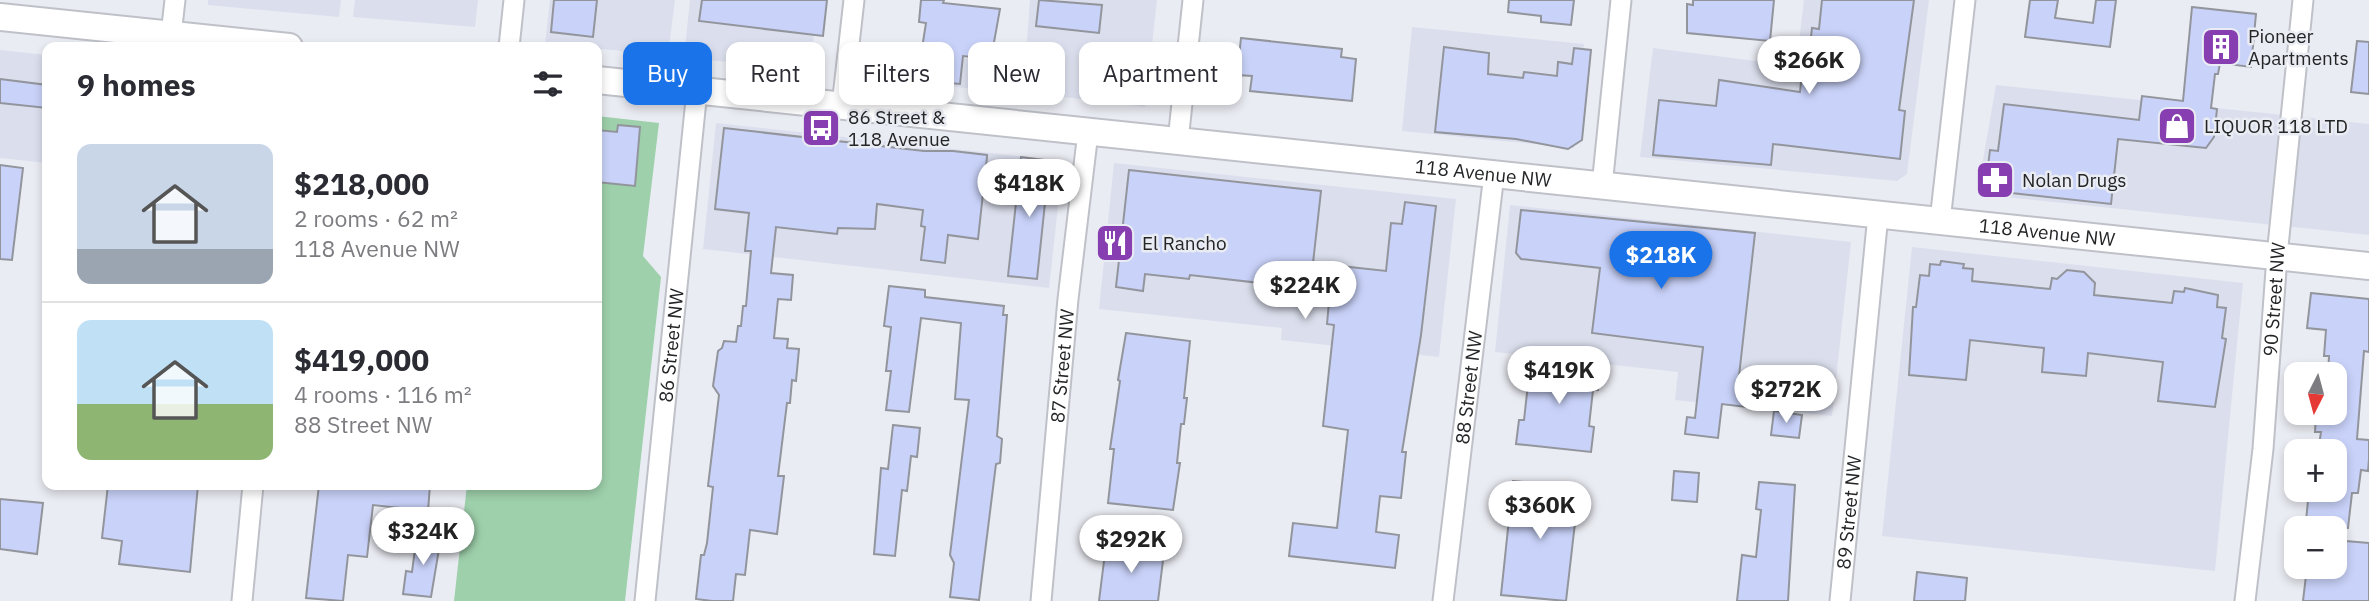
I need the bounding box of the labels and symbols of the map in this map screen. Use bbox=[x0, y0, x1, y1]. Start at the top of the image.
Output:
place label: Pioneer Apartments bbox=[2248, 24, 2349, 70]
building icon: Pioneer Apartments bbox=[2200, 26, 2242, 68]
pin: $266K bbox=[1760, 36, 1858, 96]
place label: 86 Street & 118 Avenue bbox=[848, 105, 950, 151]
shop icon: LIQUOR 118 LTD bbox=[2156, 105, 2198, 147]
bus stop icon: 86 Street & 118 Avenue bbox=[800, 107, 842, 149]
place label: LIQUOR 118 LTD bbox=[2204, 114, 2348, 138]
street label: 118 Avenue NW bbox=[1414, 154, 1553, 192]
pharmacy icon: Nolan Drugs bbox=[1974, 159, 2016, 201]
pin: $418K bbox=[980, 160, 1078, 219]
place label: Nolan Drugs bbox=[2022, 168, 2126, 192]
street label: 118 Avenue NW bbox=[1978, 213, 2116, 251]
restaurant icon: El Rancho bbox=[1094, 222, 1136, 264]
place label: El Rancho bbox=[1142, 231, 1227, 255]
pin: $218K bbox=[1612, 232, 1710, 291]
street label: 90 Street NW bbox=[2258, 241, 2290, 357]
pin: $224K bbox=[1256, 262, 1354, 321]
street label: 86 Street NW bbox=[653, 287, 689, 403]
street label: 87 Street NW bbox=[1045, 308, 1079, 424]
street label: 88 Street NW bbox=[1450, 329, 1487, 446]
pin: $419K bbox=[1510, 346, 1608, 406]
north arrow bbox=[2284, 362, 2347, 425]
pin: $272K bbox=[1737, 366, 1835, 425]
street label: 89 Street NW bbox=[1831, 454, 1866, 570]
pin: $360K bbox=[1491, 482, 1589, 541]
pin: $324K bbox=[374, 508, 472, 567]
pin: $292K bbox=[1082, 516, 1180, 575]

